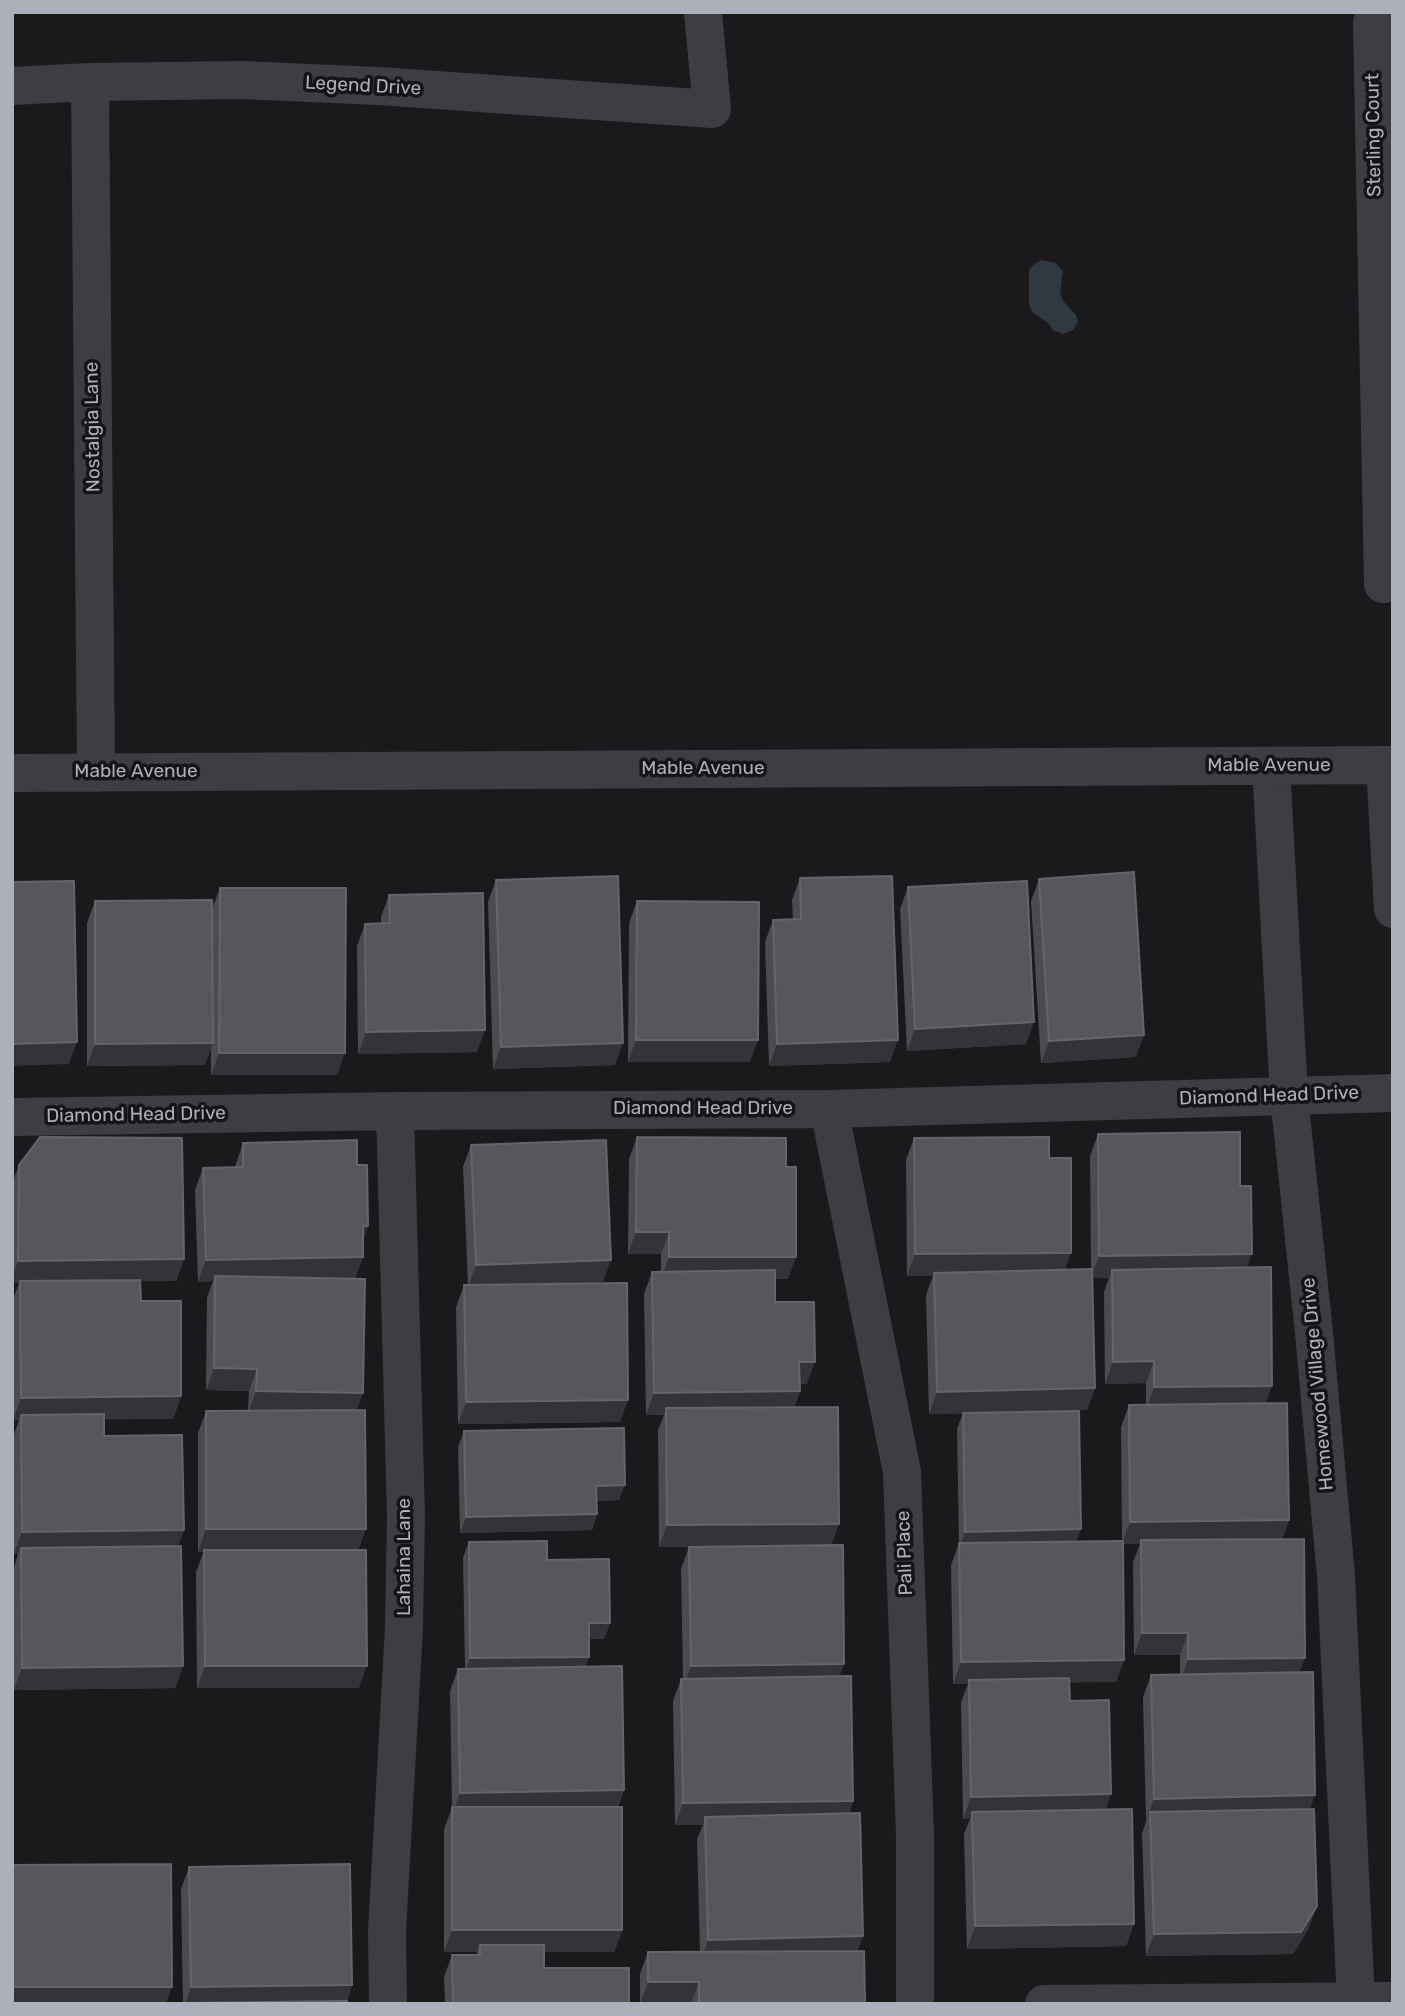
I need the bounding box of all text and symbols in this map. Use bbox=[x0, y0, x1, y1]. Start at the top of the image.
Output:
street label: Legend Drive bbox=[304, 72, 422, 100]
street label: Sterling Court bbox=[1362, 73, 1386, 197]
street label: Nostalgia Lane bbox=[80, 361, 106, 493]
street label: Mable Avenue bbox=[1207, 755, 1331, 777]
street label: Mable Avenue bbox=[641, 758, 765, 780]
street label: Mable Avenue bbox=[74, 761, 198, 783]
street label: Diamond Head Drive bbox=[1179, 1081, 1359, 1111]
street label: Diamond Head Drive bbox=[613, 1098, 793, 1120]
street label: Diamond Head Drive bbox=[46, 1102, 226, 1128]
street label: Homewood Village Drive bbox=[1297, 1277, 1339, 1491]
street label: Lahaina Lane bbox=[394, 1498, 416, 1616]
street label: Pali Place bbox=[892, 1510, 918, 1596]

